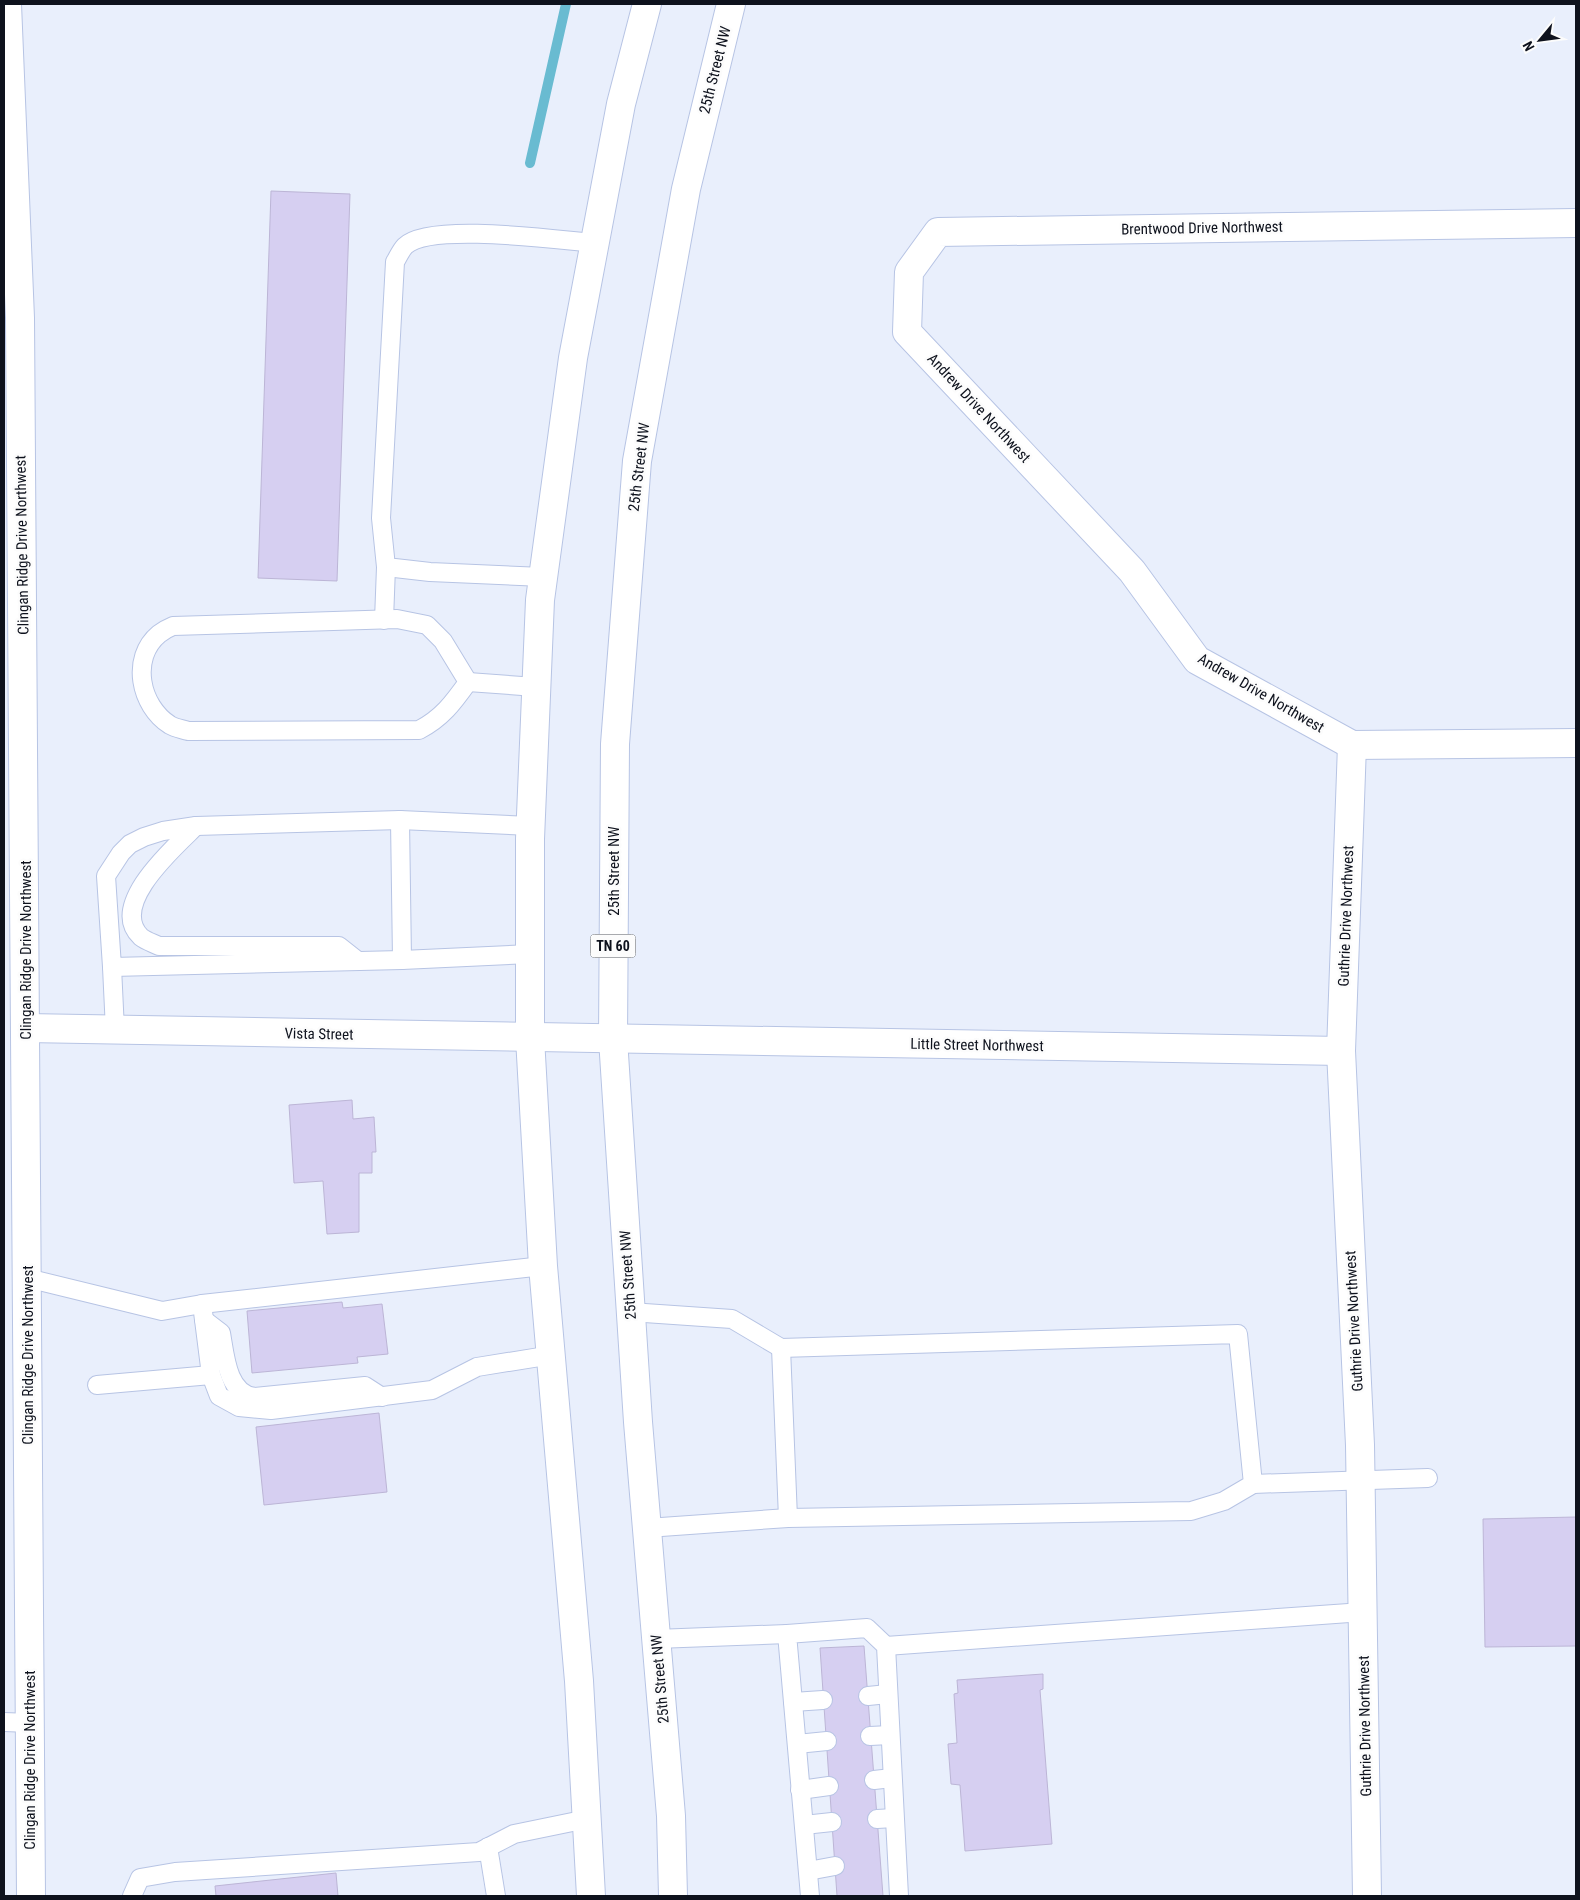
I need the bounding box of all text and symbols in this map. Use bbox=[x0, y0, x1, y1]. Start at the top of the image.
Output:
north arrow bbox=[1515, 15, 1565, 65]
street label: 25th Street NW bbox=[695, 24, 735, 115]
text: N bbox=[1520, 39, 1538, 54]
street label: Brentwood Drive Northwest bbox=[1121, 218, 1283, 238]
street label: Andrew Drive Northwest bbox=[924, 350, 1034, 466]
street label: 25th Street NW bbox=[625, 421, 653, 512]
street label: Clingan Ridge Drive Northwest bbox=[11, 455, 33, 635]
street label: Andrew Drive Northwest bbox=[1195, 649, 1327, 737]
street label: 25th Street NW bbox=[605, 826, 623, 916]
street label: Guthrie Drive Northwest bbox=[1335, 845, 1357, 987]
street label: Clingan Ridge Drive Northwest bbox=[17, 860, 35, 1040]
road number: TN 60 bbox=[590, 934, 636, 958]
street label: Vista Street bbox=[284, 1024, 354, 1044]
street label: Little Street Northwest bbox=[910, 1035, 1044, 1055]
street label: 25th Street NW bbox=[616, 1229, 640, 1320]
street label: Guthrie Drive Northwest bbox=[1341, 1250, 1367, 1392]
street label: Clingan Ridge Drive Northwest bbox=[19, 1265, 37, 1445]
street label: 25th Street NW bbox=[647, 1633, 673, 1724]
street label: Guthrie Drive Northwest bbox=[1355, 1655, 1375, 1797]
street label: Clingan Ridge Drive Northwest bbox=[21, 1670, 39, 1850]

